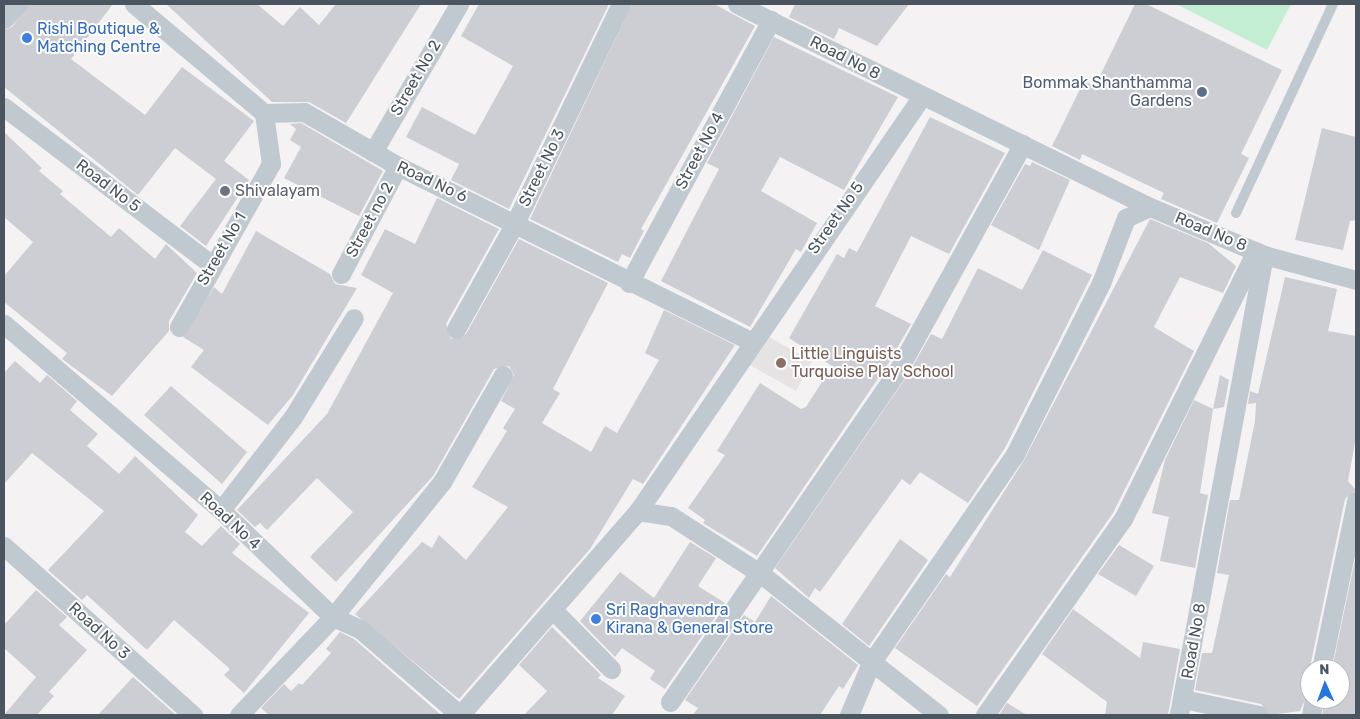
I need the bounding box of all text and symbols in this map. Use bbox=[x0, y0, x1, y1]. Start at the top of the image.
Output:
place label: Rishi Boutique & Matching Centre bbox=[37, 19, 161, 57]
marker: Rishi Boutique & Matching Centre bbox=[21, 32, 33, 44]
street label: Road No 8 bbox=[807, 32, 883, 84]
street label: Street No 2 bbox=[387, 37, 445, 119]
place label: Bommak Shanthamma Gardens bbox=[1022, 73, 1192, 111]
marker: Bommak Shanthamma Gardens bbox=[1196, 86, 1208, 98]
street label: Street No 4 bbox=[672, 109, 728, 193]
street label: Street No 3 bbox=[515, 126, 569, 210]
street label: Road No 5 bbox=[72, 156, 144, 216]
street label: Road No 6 bbox=[394, 157, 470, 207]
street label: Street No 5 bbox=[804, 178, 868, 258]
street label: Street no 2 bbox=[342, 179, 398, 261]
place label: Shivalayam bbox=[235, 181, 320, 201]
marker: Shivalayam bbox=[219, 185, 231, 197]
street label: Road No 8 bbox=[1172, 208, 1250, 256]
street label: Street No 1 bbox=[193, 209, 251, 289]
place label: Little Linguists Turquoise Play School bbox=[791, 344, 954, 382]
marker: Little Linguists Turquoise Play School bbox=[775, 357, 787, 369]
street label: Road No 4 bbox=[196, 488, 264, 554]
street label: Road No 3 bbox=[64, 599, 134, 663]
place label: Sri Raghavendra Kirana & General Store bbox=[606, 600, 773, 638]
street label: Road No 8 bbox=[1178, 602, 1210, 680]
marker: Sri Raghavendra Kirana & General Store bbox=[590, 613, 602, 625]
north arrow bbox=[1300, 659, 1350, 709]
text: N bbox=[1319, 661, 1330, 678]

